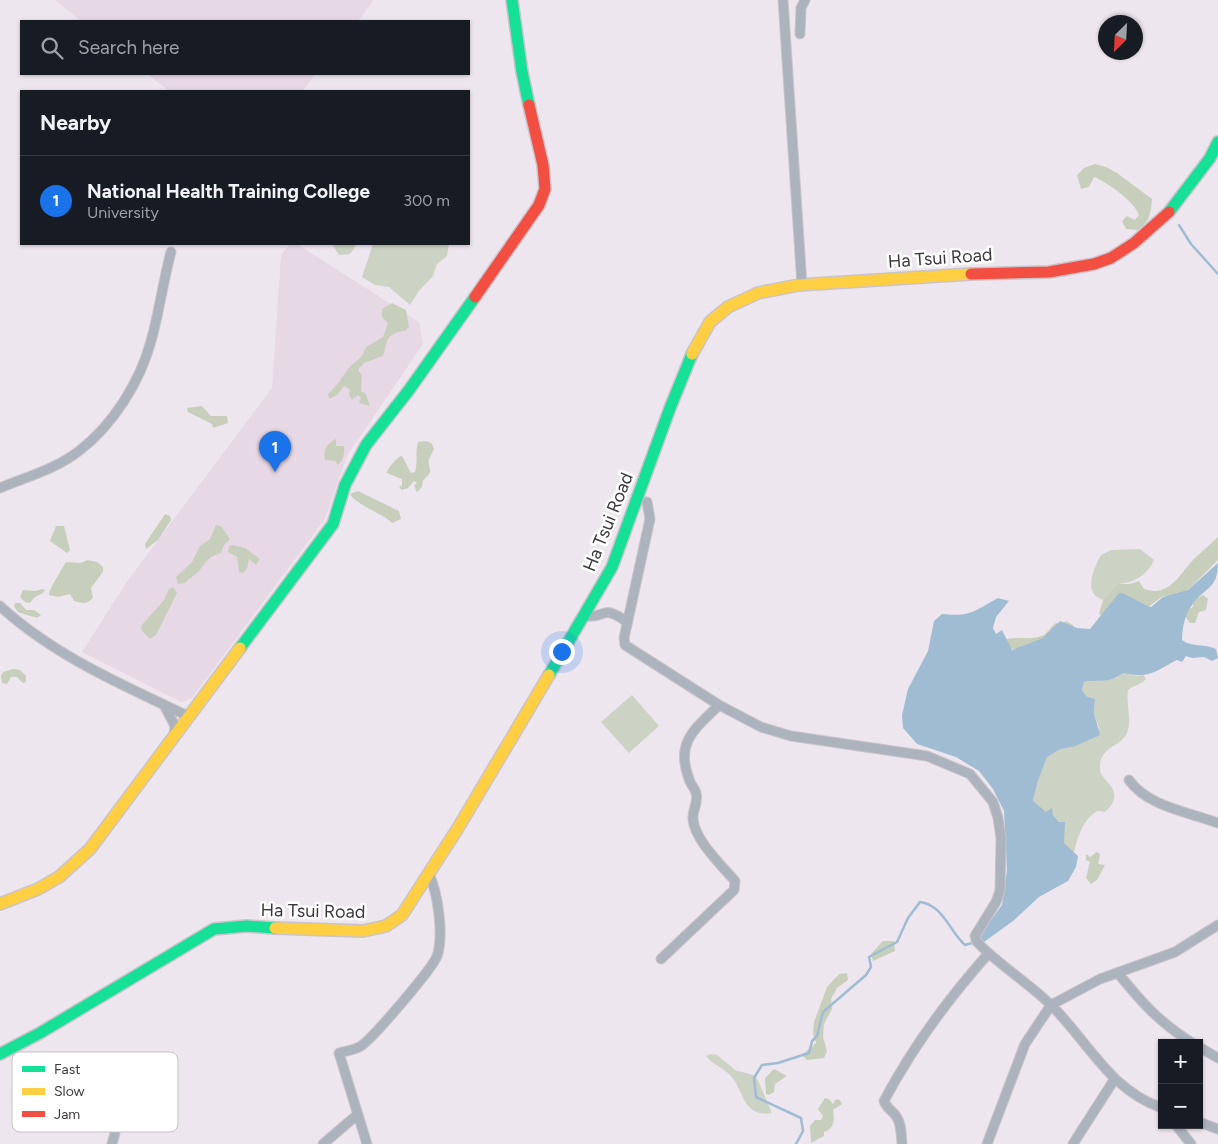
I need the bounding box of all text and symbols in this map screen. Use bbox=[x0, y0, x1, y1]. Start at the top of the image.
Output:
north arrow bbox=[1098, 15, 1143, 60]
search box bbox=[20, 20, 470, 75]
icon: search bbox=[38, 34, 66, 62]
text: Search here bbox=[78, 36, 180, 59]
text: Nearby bbox=[40, 110, 111, 135]
text: National Health Training College bbox=[87, 180, 370, 203]
text: 1 bbox=[53, 191, 59, 210]
text: 300 m bbox=[403, 191, 450, 210]
text: University bbox=[87, 203, 159, 222]
street label: Ha Tsui Road bbox=[887, 243, 993, 273]
pin: 1 bbox=[259, 431, 291, 472]
street label: Ha Tsui Road bbox=[578, 469, 638, 575]
your location bbox=[549, 639, 575, 665]
street label: Ha Tsui Road bbox=[260, 899, 366, 923]
map controls bbox=[1158, 1039, 1203, 1129]
button: + bbox=[1158, 1039, 1203, 1084]
legend bbox=[12, 1052, 178, 1132]
text: Fast bbox=[54, 1061, 80, 1078]
text: Slow bbox=[54, 1083, 85, 1100]
button: − bbox=[1158, 1084, 1203, 1129]
text: Jam bbox=[54, 1106, 80, 1123]

